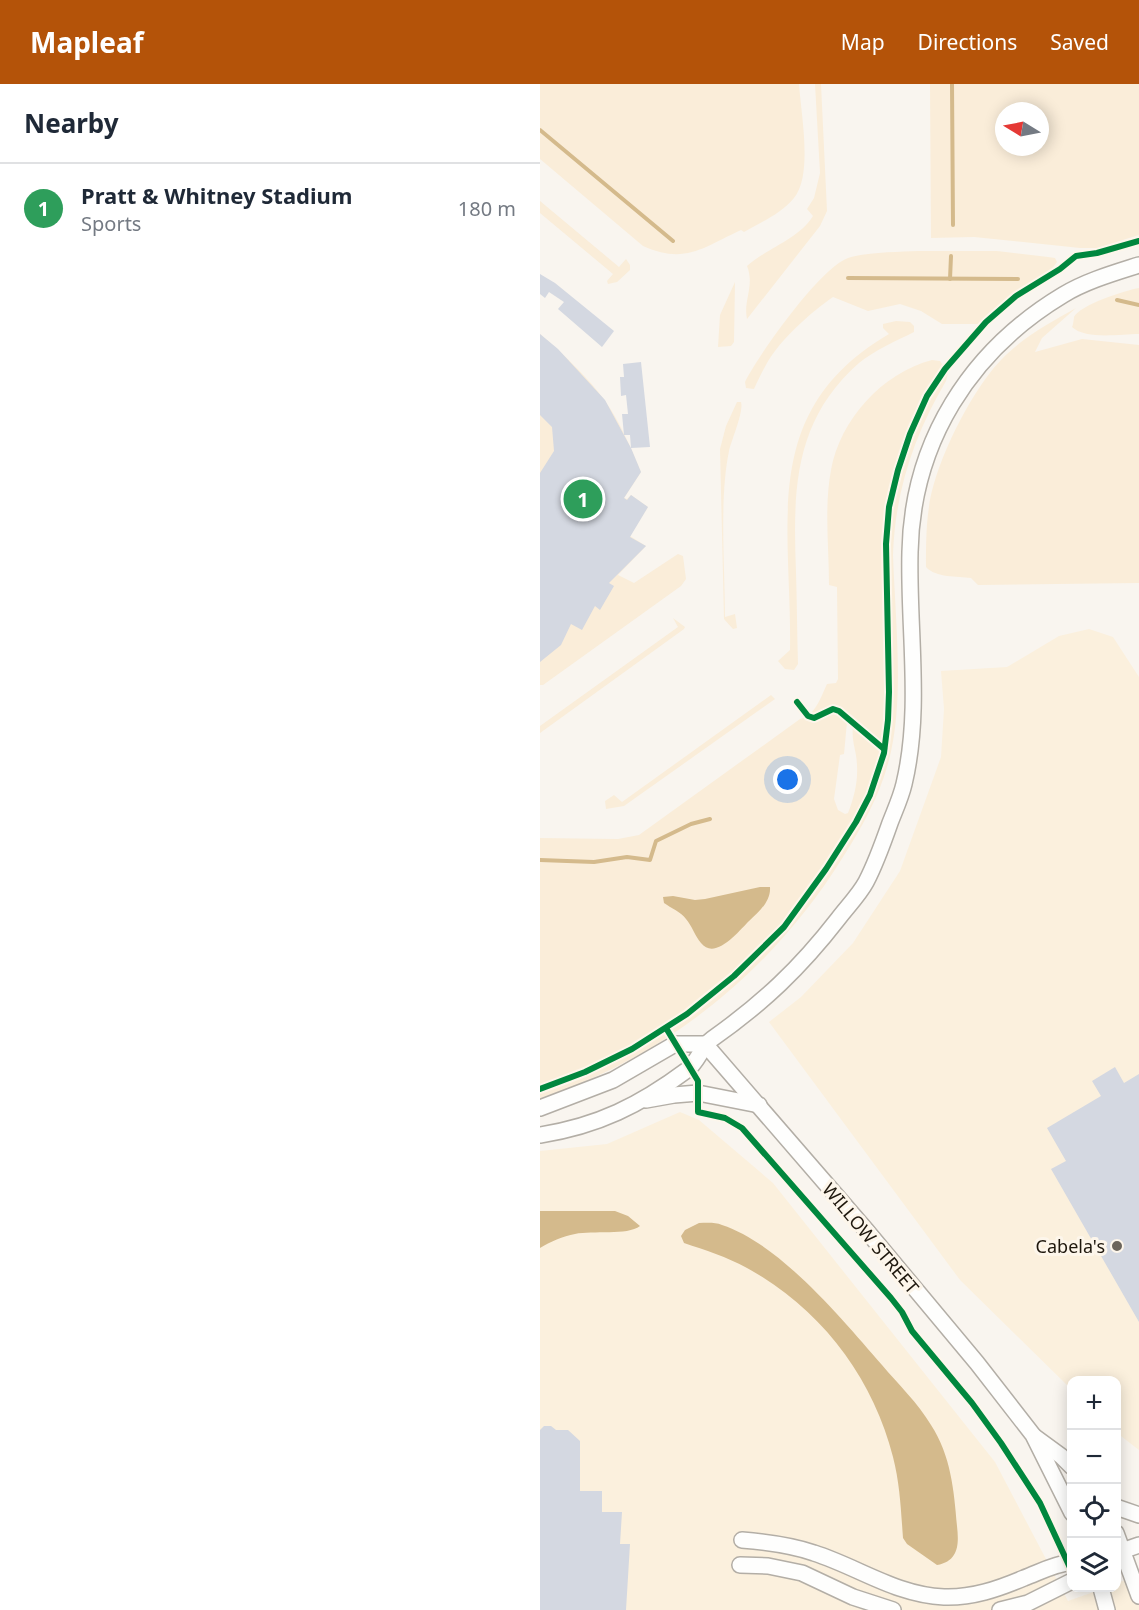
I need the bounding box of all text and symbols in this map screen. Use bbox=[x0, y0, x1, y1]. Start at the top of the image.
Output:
text: Mapleaf bbox=[30, 23, 144, 61]
text: Map bbox=[841, 28, 885, 56]
text: Directions bbox=[918, 28, 1017, 56]
text: Saved bbox=[1050, 28, 1109, 56]
north arrow bbox=[995, 102, 1049, 156]
text: Nearby bbox=[24, 105, 119, 141]
text: Pratt & Whitney Stadium bbox=[81, 180, 352, 210]
text: 1 bbox=[38, 195, 49, 222]
text: 180 m bbox=[458, 195, 516, 222]
text: Sports bbox=[81, 210, 141, 237]
pin: 1 bbox=[564, 476, 603, 522]
your location bbox=[773, 765, 802, 794]
street label: WILLOW STREET bbox=[818, 1178, 924, 1298]
place label: Cabela's bbox=[1036, 1234, 1105, 1258]
marker: Cabela's bbox=[1110, 1239, 1124, 1253]
map controls bbox=[1067, 1376, 1121, 1592]
button: + bbox=[1067, 1376, 1121, 1430]
button: − bbox=[1067, 1430, 1121, 1484]
button: locate bbox=[1067, 1484, 1121, 1538]
button: layers bbox=[1067, 1538, 1121, 1592]

